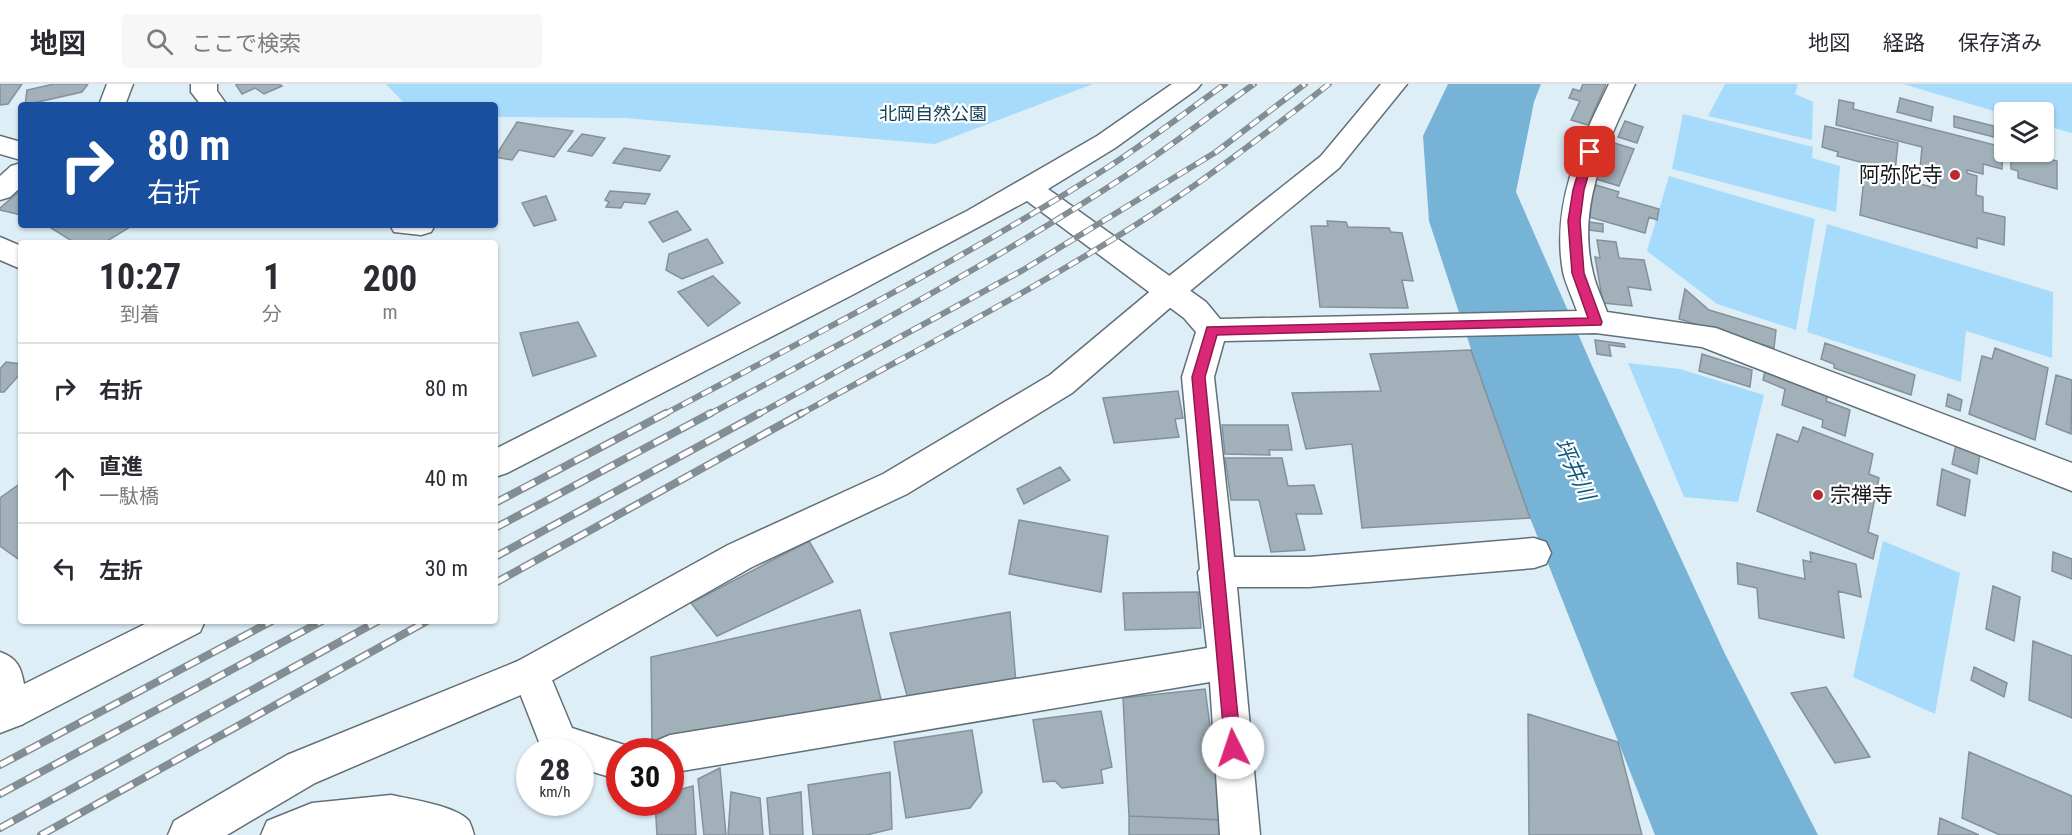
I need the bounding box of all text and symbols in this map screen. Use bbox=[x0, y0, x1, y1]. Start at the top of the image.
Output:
search box bbox=[122, 14, 542, 68]
icon: search bbox=[143, 25, 176, 58]
text: 地図 bbox=[30, 27, 86, 60]
text: ここで検索 bbox=[191, 31, 301, 56]
text: 地図 bbox=[1808, 31, 1850, 55]
text: 経路 bbox=[1883, 31, 1925, 55]
text: 保存済み bbox=[1958, 31, 2042, 55]
map controls bbox=[1994, 102, 2054, 162]
button: layers bbox=[1994, 102, 2054, 162]
park label: 北岡自然公園 bbox=[879, 103, 987, 124]
text: 80 m bbox=[147, 121, 230, 170]
icon: right bbox=[48, 126, 126, 204]
pin bbox=[1564, 126, 1615, 177]
icon: arrive bbox=[1573, 135, 1606, 168]
place label: 阿弥陀寺 bbox=[1859, 163, 1943, 187]
marker: 阿弥陀寺 bbox=[1948, 168, 1962, 182]
text: 右折 bbox=[147, 177, 201, 209]
text: 10:27 bbox=[99, 256, 181, 298]
text: 1 bbox=[263, 256, 281, 298]
text: 200 bbox=[363, 258, 417, 300]
text: m bbox=[382, 300, 398, 324]
text: 到着 bbox=[120, 302, 160, 326]
text: 分 bbox=[262, 302, 282, 326]
icon: right bbox=[48, 372, 81, 405]
text: 80 m bbox=[425, 376, 468, 401]
text: 右折 bbox=[99, 378, 143, 403]
water label: 坪井川 bbox=[1549, 434, 1601, 506]
text: 直進 bbox=[99, 454, 143, 479]
icon: ahead bbox=[48, 462, 81, 495]
text: 40 m bbox=[425, 466, 468, 491]
place label: 宗禅寺 bbox=[1830, 483, 1893, 507]
text: 一駄橋 bbox=[99, 484, 159, 508]
marker: 宗禅寺 bbox=[1811, 488, 1825, 502]
icon: left bbox=[48, 552, 81, 585]
text: 30 m bbox=[425, 556, 468, 581]
text: 左折 bbox=[99, 558, 143, 583]
position arrow bbox=[1201, 716, 1265, 780]
speed limit sign: 30 bbox=[606, 738, 684, 816]
text: 28 bbox=[540, 752, 570, 787]
text: km/h bbox=[540, 783, 570, 801]

